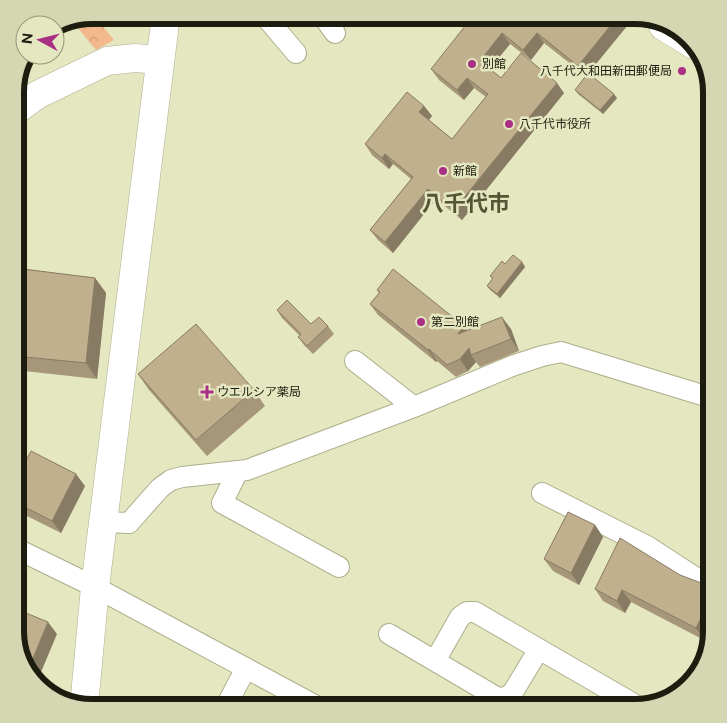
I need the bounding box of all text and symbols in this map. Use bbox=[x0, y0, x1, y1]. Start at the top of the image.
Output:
north arrow bbox=[15, 15, 65, 65]
text: N bbox=[18, 32, 36, 45]
place label: 別館 bbox=[482, 57, 506, 71]
marker: 別館 bbox=[466, 58, 478, 70]
place label: 八千代大和田新田郵便局 bbox=[540, 64, 672, 78]
marker: 八千代大和田新田郵便局 bbox=[676, 65, 688, 77]
place label: 八千代市役所 bbox=[519, 117, 591, 131]
marker: 八千代市役所 bbox=[503, 118, 515, 130]
place label: 新館 bbox=[453, 164, 477, 178]
marker: 新館 bbox=[437, 165, 449, 177]
district label: 八千代市 bbox=[422, 190, 510, 216]
place label: 第二別館 bbox=[431, 315, 479, 329]
marker: 第二別館 bbox=[415, 316, 427, 328]
place label: ウエルシア薬局 bbox=[217, 385, 301, 399]
marker: ウエルシア薬局 bbox=[201, 386, 213, 398]

